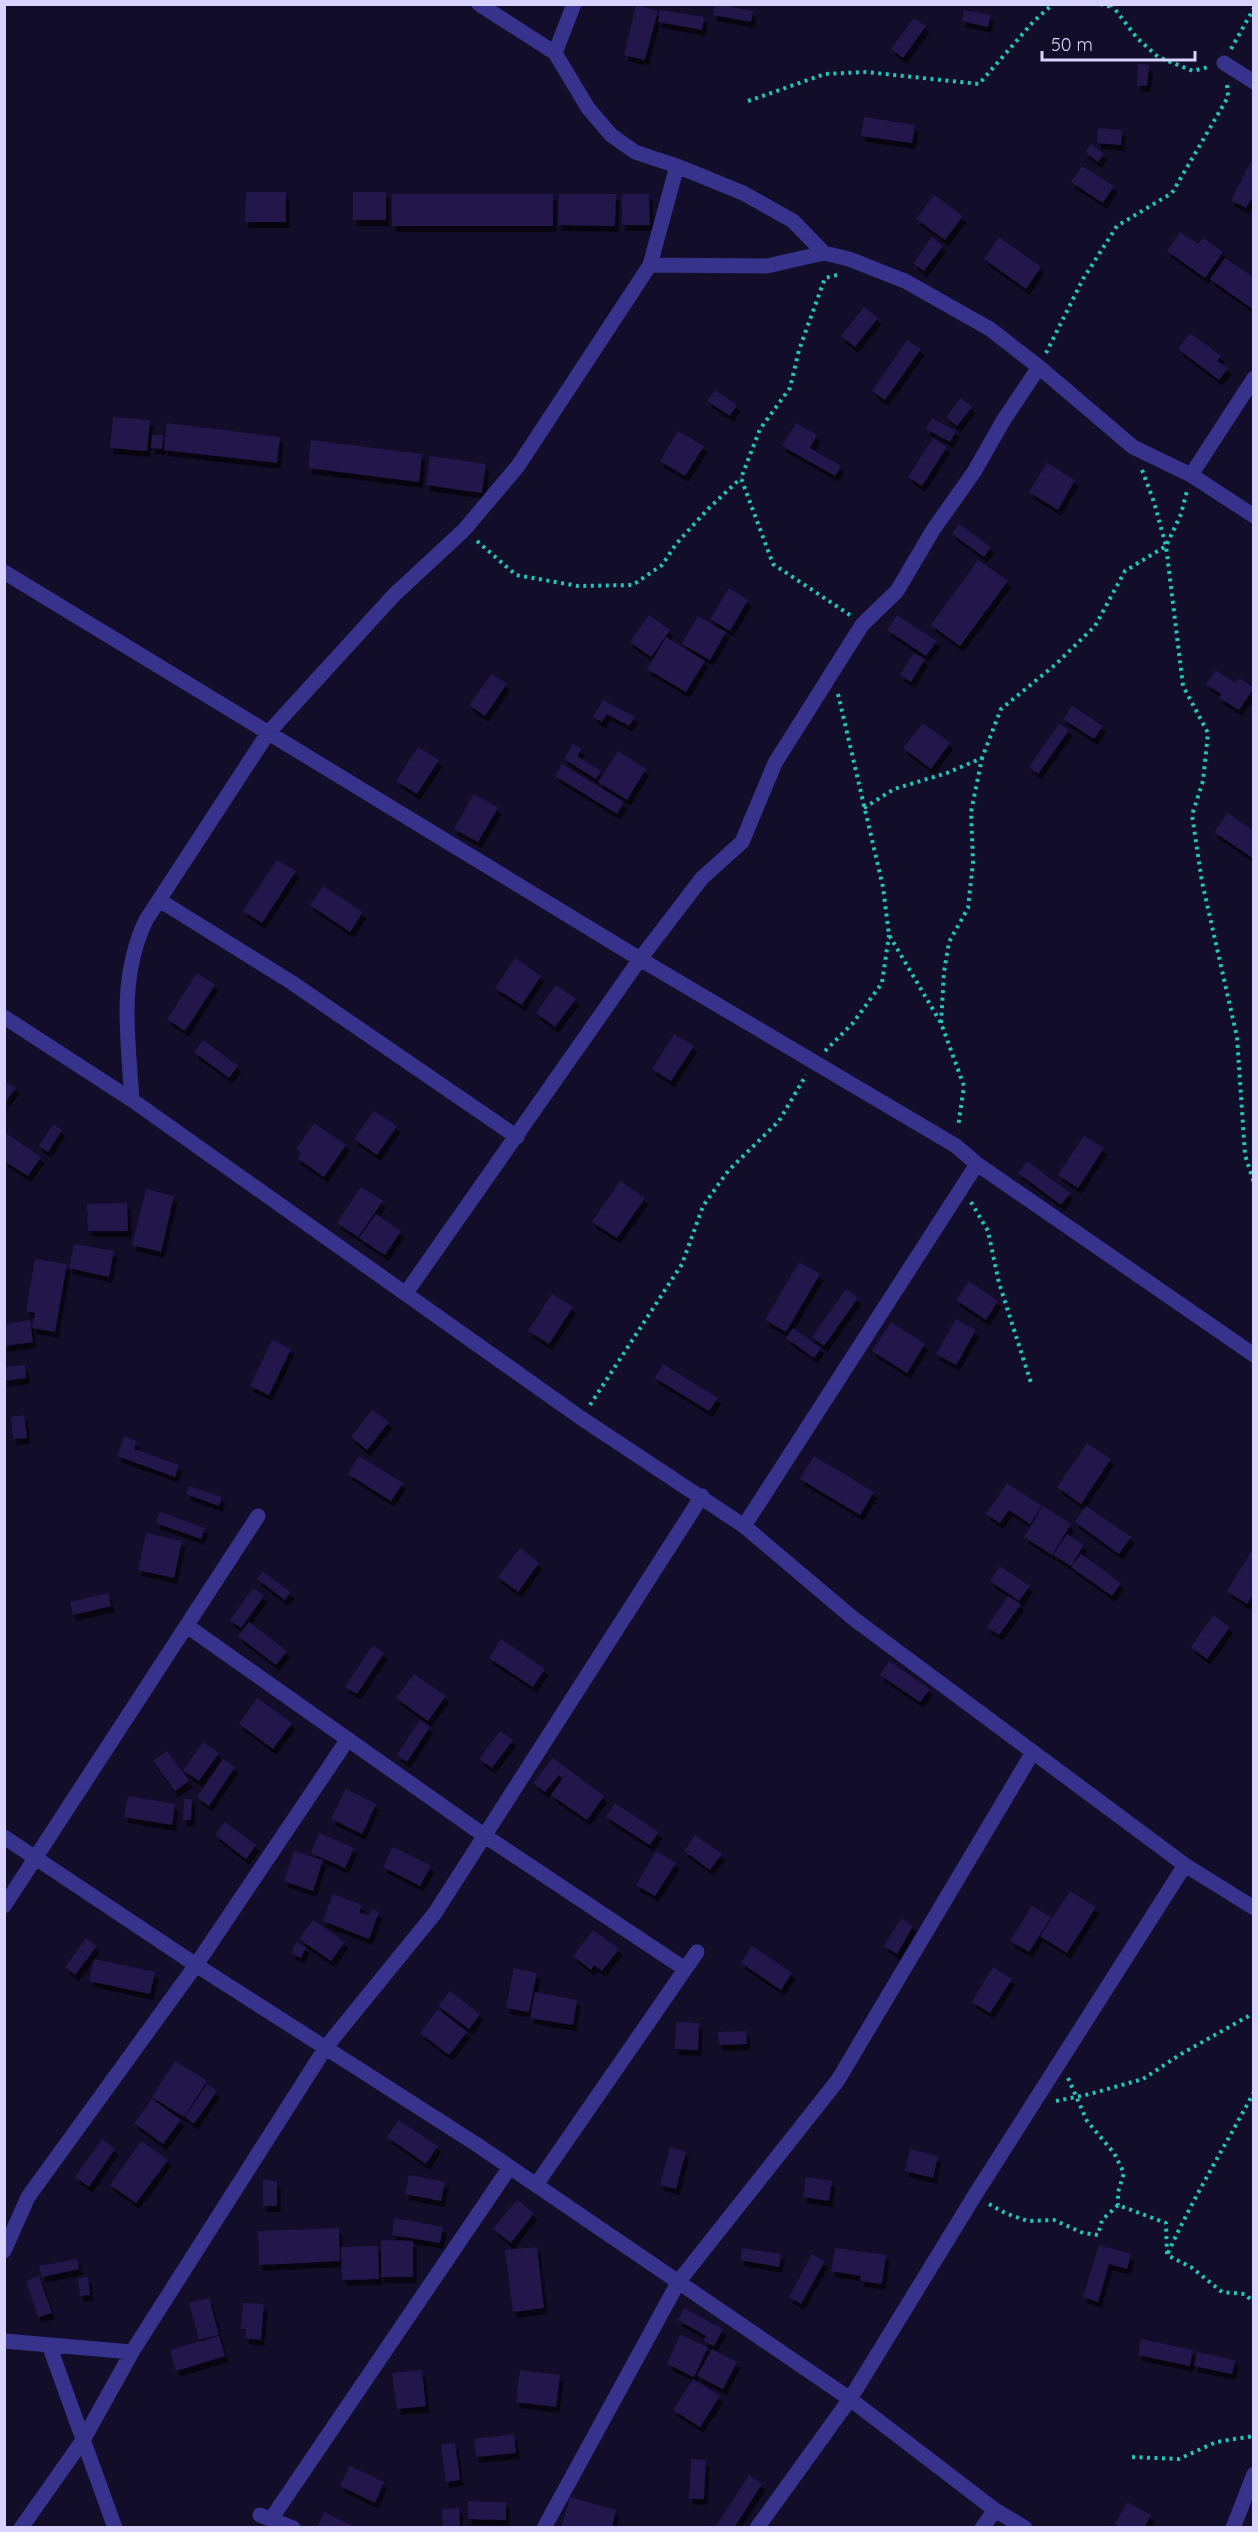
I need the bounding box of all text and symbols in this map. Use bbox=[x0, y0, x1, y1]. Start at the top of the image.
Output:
scale bar bbox=[1042, 24, 1195, 62]
text: 50 m bbox=[1051, 33, 1093, 56]

